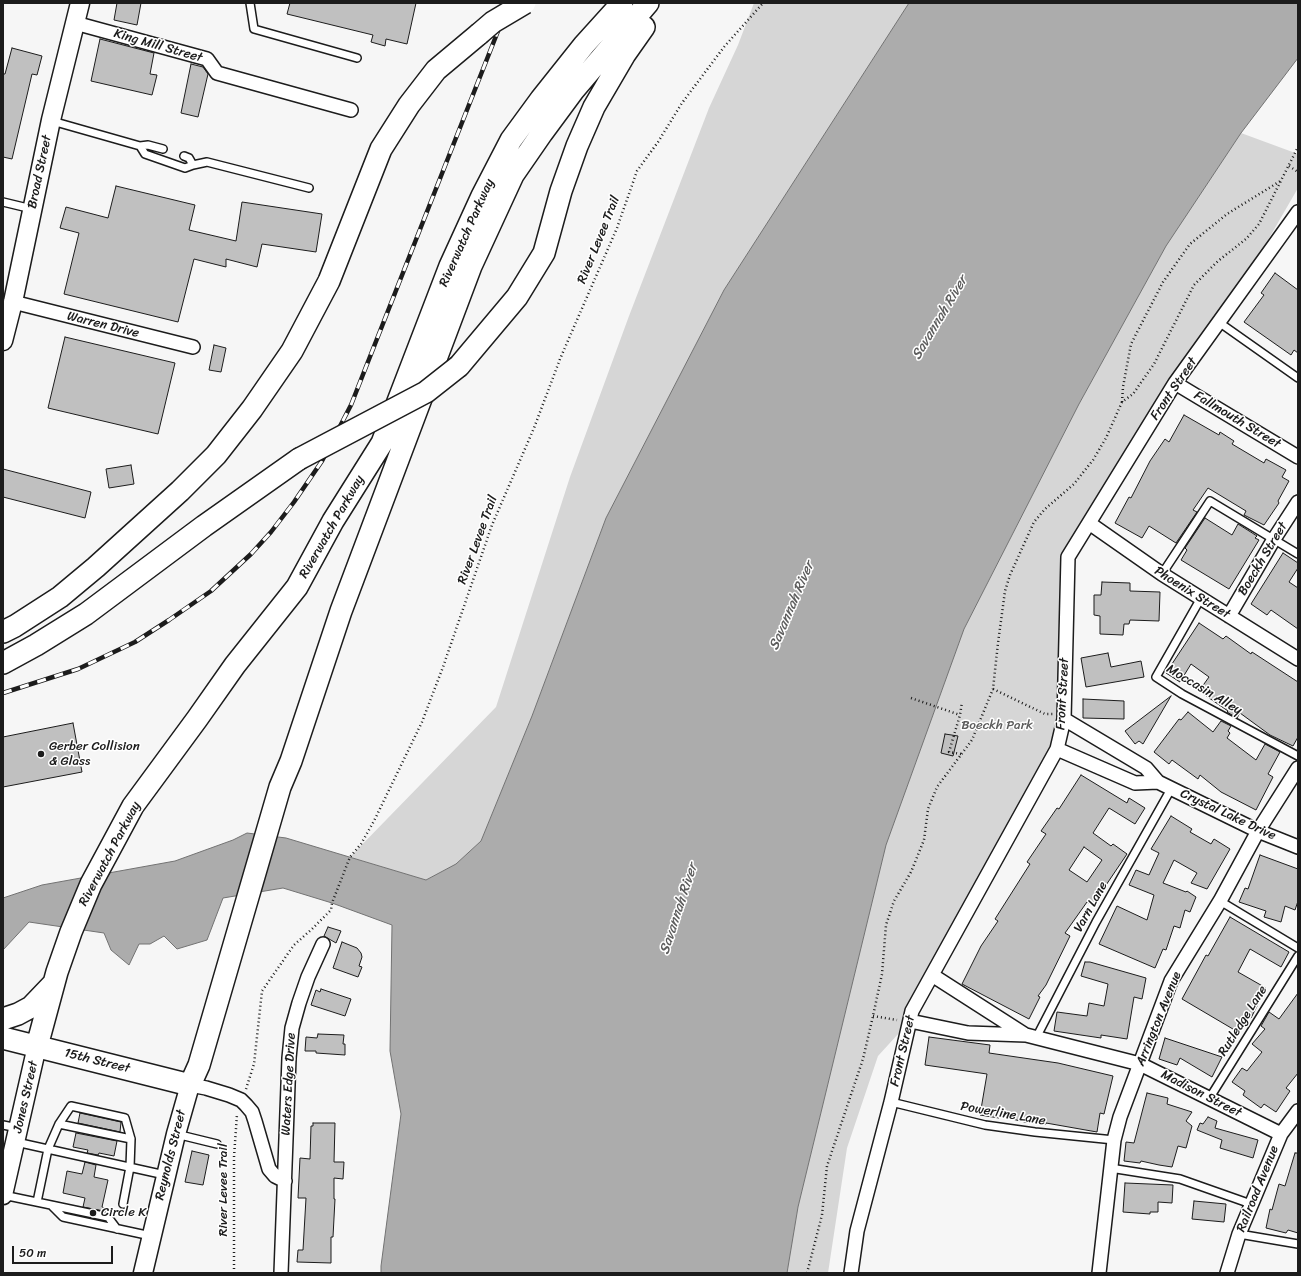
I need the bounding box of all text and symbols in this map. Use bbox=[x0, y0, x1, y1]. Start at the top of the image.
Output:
street label: King Mill Street bbox=[112, 26, 204, 66]
street label: Broad Street bbox=[25, 134, 55, 210]
street label: Riverwatch Parkway bbox=[436, 177, 498, 289]
street label: River Levee Trail bbox=[574, 194, 624, 286]
water label: Savannah River bbox=[909, 273, 971, 363]
street label: Warren Drive bbox=[65, 309, 141, 341]
street label: Front Street bbox=[1147, 355, 1201, 423]
street label: Fallmouth Street bbox=[1191, 388, 1283, 452]
street label: Riverwatch Parkway bbox=[296, 473, 368, 581]
street label: River Levee Trail bbox=[455, 494, 501, 586]
street label: Boeckh Street bbox=[1235, 519, 1291, 599]
water label: Savannah River bbox=[766, 559, 818, 653]
street label: Phoenix Street bbox=[1151, 563, 1233, 623]
street label: Front Street bbox=[1053, 657, 1073, 731]
street label: Moccasin Alley bbox=[1163, 661, 1245, 719]
park label: Boeckh Park bbox=[961, 718, 1033, 734]
place label: Gerber Collision & Glass bbox=[49, 739, 140, 770]
marker: Gerber Collision & Glass bbox=[36, 749, 46, 759]
street label: Crystal Lake Drive bbox=[1178, 786, 1278, 844]
street label: Riverwatch Parkway bbox=[76, 799, 144, 909]
water label: Savannah River bbox=[656, 862, 702, 956]
street label: Varn Lane bbox=[1071, 879, 1111, 935]
street label: Arrington Avenue bbox=[1133, 969, 1185, 1069]
street label: Rutledge Lane bbox=[1215, 983, 1271, 1059]
street label: Front Street bbox=[887, 1014, 919, 1088]
street label: Waters Edge Drive bbox=[279, 1032, 299, 1136]
street label: 15th Street bbox=[63, 1045, 131, 1077]
street label: Jones Street bbox=[10, 1059, 42, 1135]
street label: Madison Street bbox=[1158, 1067, 1244, 1121]
street label: Powerline Lane bbox=[959, 1099, 1047, 1129]
street label: Reynolds Street bbox=[152, 1108, 190, 1202]
street label: River Levee Trail bbox=[216, 1143, 232, 1237]
street label: Railroad Avenue bbox=[1234, 1144, 1282, 1234]
place label: Circle K bbox=[101, 1205, 146, 1221]
marker: Circle K bbox=[88, 1208, 98, 1218]
scale bar bbox=[14, 1238, 115, 1264]
text: 50 m bbox=[19, 1242, 46, 1264]

